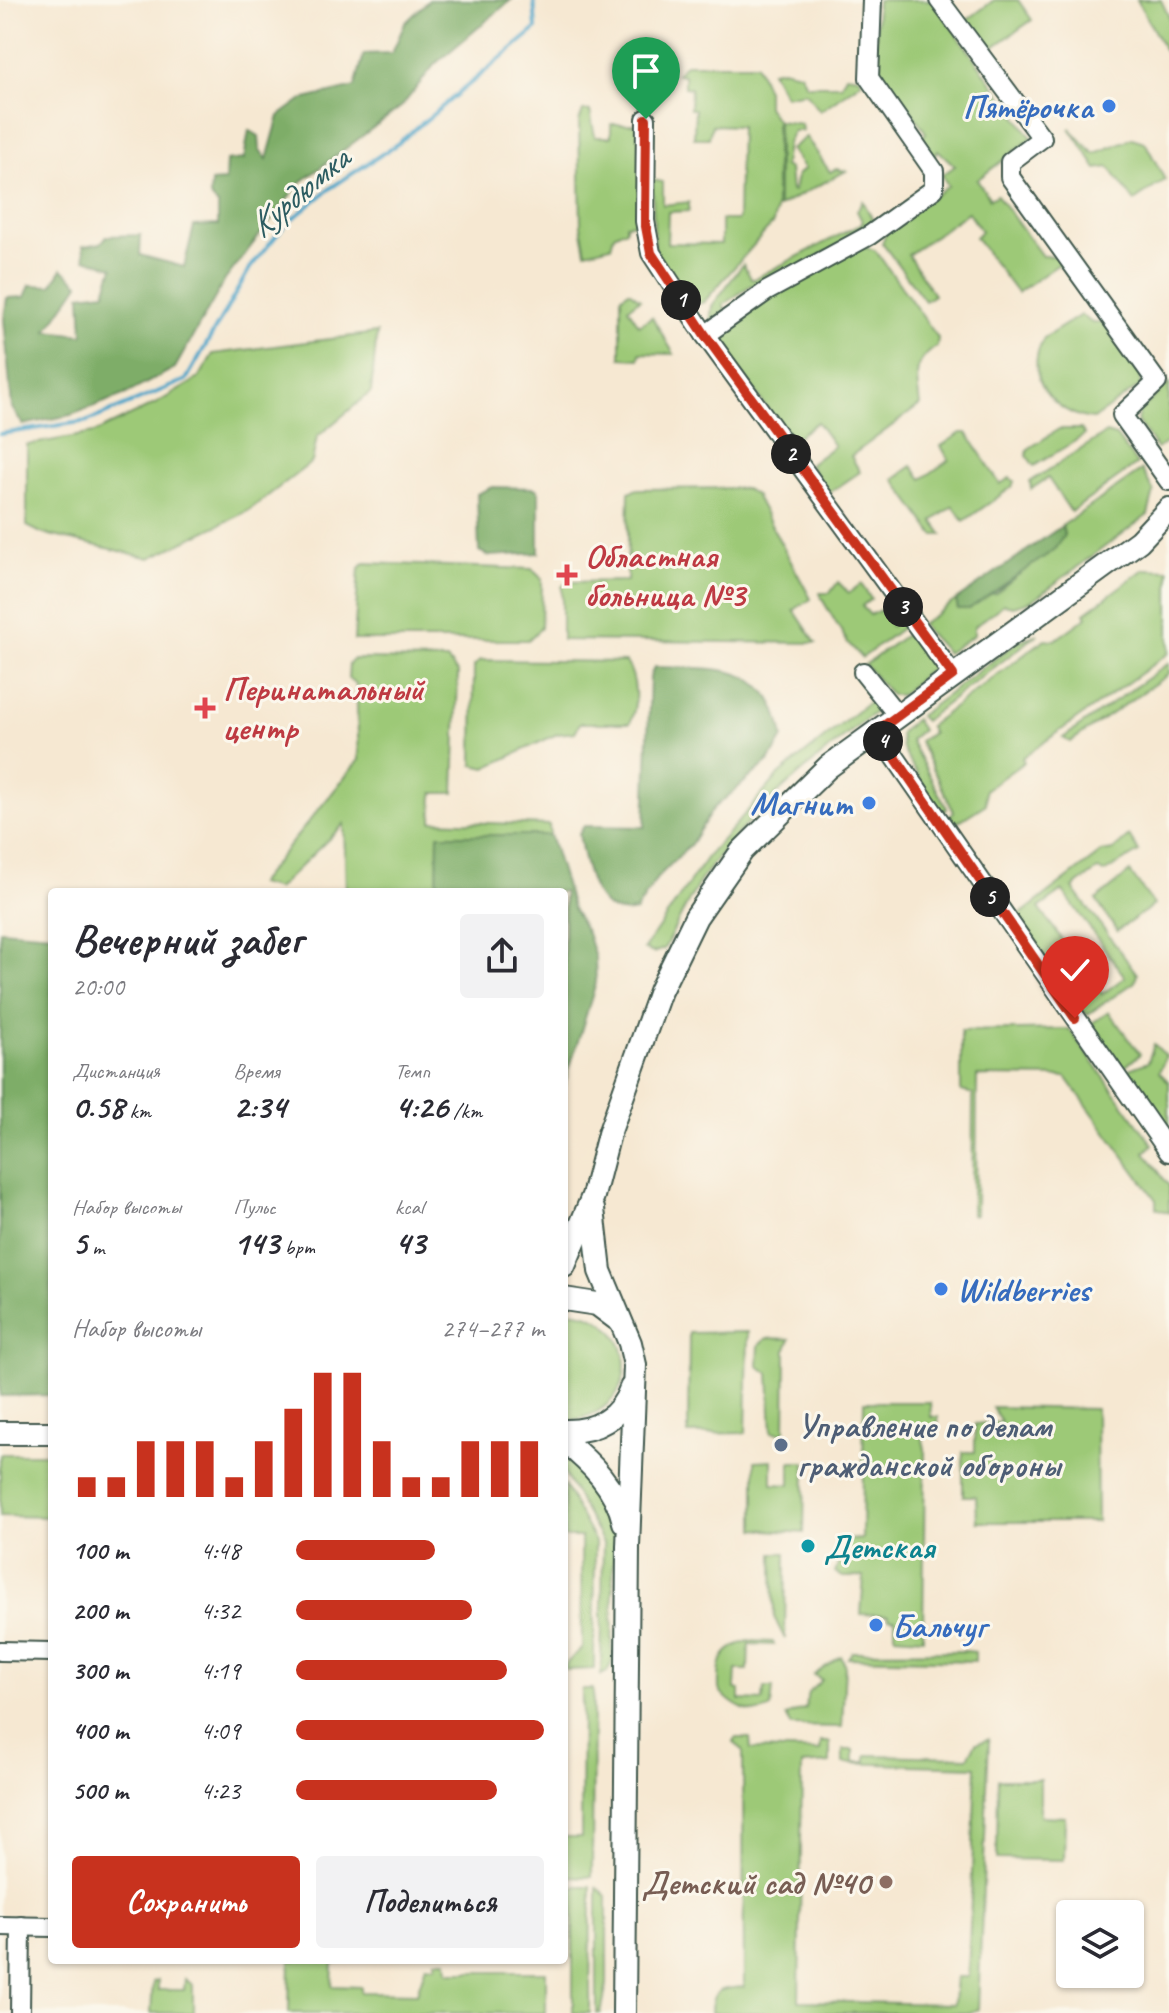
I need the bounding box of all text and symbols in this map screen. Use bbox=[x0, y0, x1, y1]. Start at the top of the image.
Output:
pin bbox=[612, 37, 680, 119]
icon: arrive bbox=[624, 49, 668, 93]
place label: Пятёрочка bbox=[963, 85, 1095, 128]
marker: Пятёрочка bbox=[1100, 97, 1118, 115]
water label: Курдюмка bbox=[239, 133, 362, 247]
pin: 1 bbox=[661, 280, 701, 320]
text: 1 bbox=[676, 286, 686, 314]
pin: 2 bbox=[771, 434, 811, 474]
text: 2 bbox=[786, 440, 796, 468]
place label: Областная больница №3 bbox=[585, 534, 747, 616]
marker: Областная больница №3 bbox=[556, 564, 578, 586]
pin: 3 bbox=[883, 587, 923, 627]
text: 3 bbox=[898, 593, 908, 621]
place label: Перинатальный центр bbox=[223, 667, 426, 749]
marker: Перинатальный центр bbox=[194, 697, 216, 719]
pin: 4 bbox=[863, 721, 903, 761]
text: 4 bbox=[878, 727, 888, 755]
place label: Магнит bbox=[750, 782, 854, 825]
marker: Магнит bbox=[860, 794, 878, 812]
pin: 5 bbox=[970, 877, 1010, 917]
text: 5 bbox=[985, 883, 995, 911]
text: Вечерний забег bbox=[72, 912, 302, 967]
button: share bbox=[460, 914, 544, 998]
pin bbox=[1041, 936, 1109, 1018]
icon: check bbox=[1053, 948, 1097, 992]
text: 20:00 bbox=[72, 970, 124, 1003]
text: Дистанция bbox=[72, 1057, 160, 1085]
text: Время bbox=[233, 1057, 280, 1085]
text: Темп bbox=[395, 1057, 430, 1085]
text: 0.58 bbox=[72, 1085, 124, 1128]
text: 2:34 bbox=[233, 1085, 286, 1128]
text: 4:26 bbox=[395, 1085, 448, 1128]
text: km bbox=[124, 1097, 151, 1125]
text: /km bbox=[448, 1097, 482, 1125]
text: Набор высоты bbox=[72, 1193, 181, 1221]
text: Пульс bbox=[233, 1193, 276, 1221]
text: kcal bbox=[395, 1193, 424, 1221]
text: 5 bbox=[72, 1221, 87, 1264]
text: 143 bbox=[233, 1221, 279, 1264]
text: 43 bbox=[395, 1221, 425, 1264]
text: m bbox=[87, 1233, 104, 1261]
text: bpm bbox=[279, 1233, 315, 1261]
place label: Wildberries bbox=[957, 1268, 1093, 1311]
marker: Wildberries bbox=[932, 1280, 950, 1298]
text: Набор высоты bbox=[72, 1312, 201, 1345]
text: 274–277 m bbox=[441, 1312, 544, 1345]
place label: Управление по делам гражданской обороны bbox=[797, 1404, 1064, 1486]
marker: Управление по делам гражданской обороны bbox=[772, 1436, 790, 1454]
place label: Детская bbox=[824, 1525, 937, 1568]
text: 100 m bbox=[72, 1534, 128, 1567]
text: 4:48 bbox=[200, 1534, 240, 1567]
marker: Детская bbox=[799, 1537, 817, 1555]
text: 200 m bbox=[72, 1594, 128, 1627]
text: 4:32 bbox=[200, 1594, 240, 1627]
place label: Бальчуг bbox=[892, 1604, 991, 1647]
marker: Бальчуг bbox=[867, 1616, 885, 1634]
text: 300 m bbox=[72, 1654, 128, 1687]
text: 4:19 bbox=[200, 1654, 240, 1687]
text: 400 m bbox=[72, 1714, 128, 1747]
text: 4:09 bbox=[200, 1714, 240, 1747]
text: 500 m bbox=[72, 1774, 128, 1807]
text: 4:23 bbox=[200, 1774, 240, 1807]
button: Сохранить bbox=[72, 1856, 300, 1948]
button: Поделиться bbox=[316, 1856, 544, 1948]
place label: Детский сад №40 bbox=[642, 1861, 874, 1904]
marker: Детский сад №40 bbox=[877, 1873, 895, 1891]
map controls bbox=[1056, 1900, 1144, 1988]
button: layers bbox=[1056, 1900, 1144, 1988]

